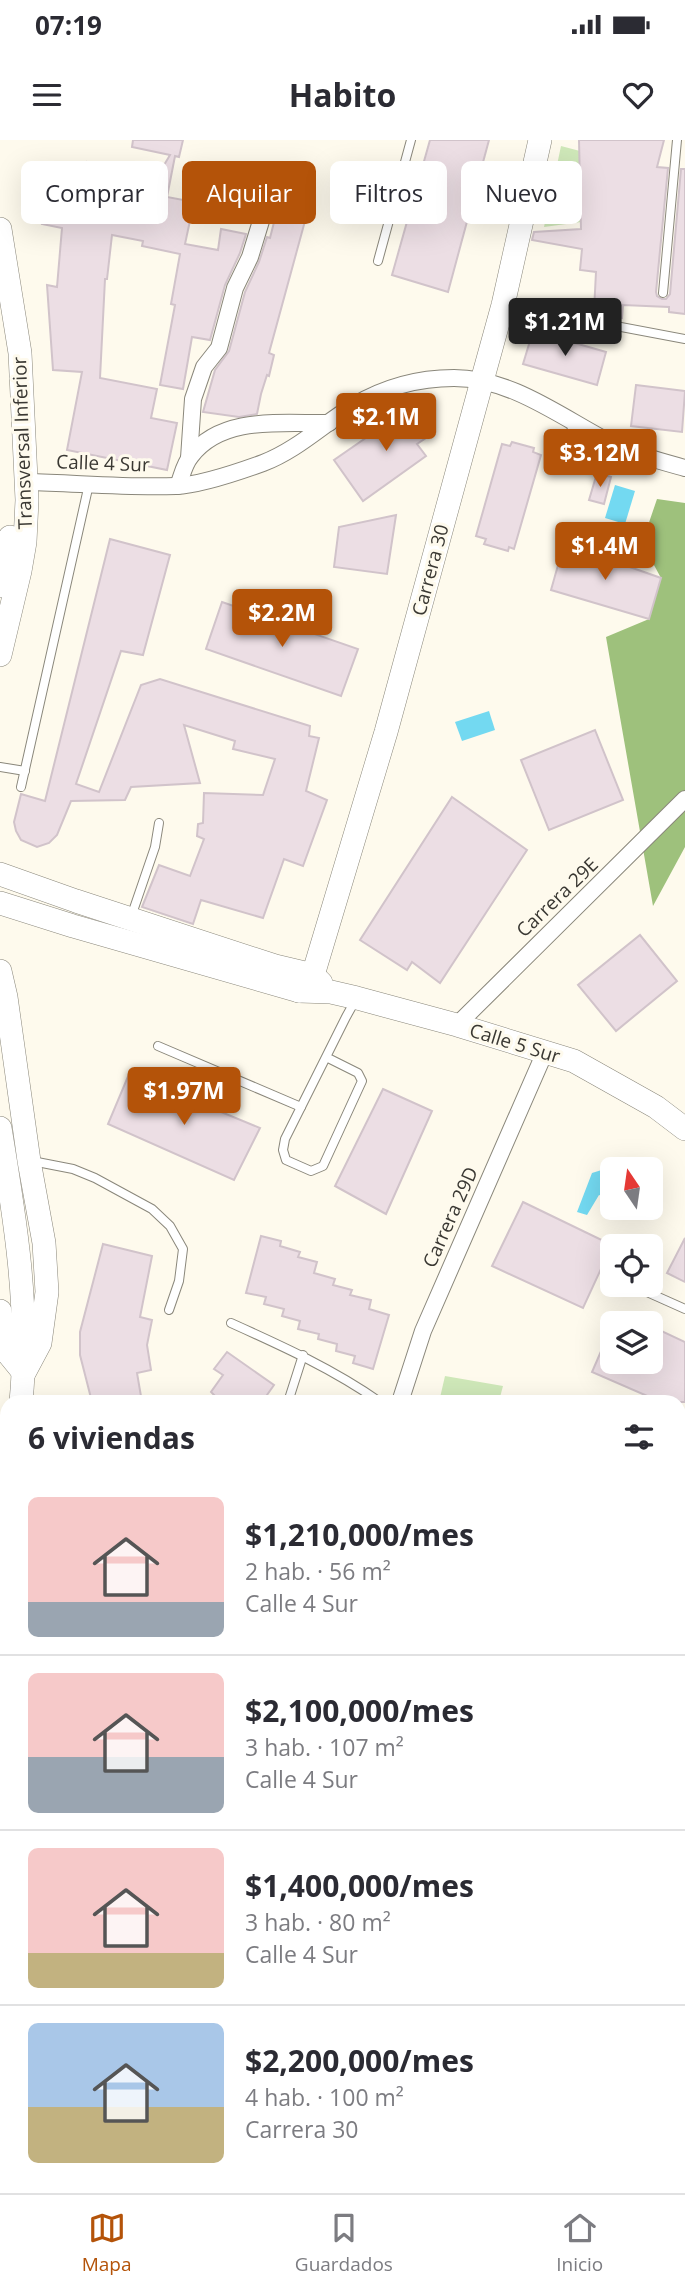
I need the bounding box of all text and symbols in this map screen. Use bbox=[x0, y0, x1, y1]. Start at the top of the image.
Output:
text: 07:19 bbox=[35, 7, 102, 43]
text: Habito bbox=[289, 73, 396, 116]
icon: menu bbox=[28, 76, 66, 114]
icon: heart bbox=[619, 76, 657, 114]
chip: Comprar bbox=[21, 161, 168, 224]
chip: Alquilar bbox=[182, 161, 316, 224]
chip: Filtros bbox=[330, 161, 447, 224]
chip: Nuevo bbox=[461, 161, 582, 224]
pin: $1.21M bbox=[508, 298, 622, 358]
text: $1.21M bbox=[525, 305, 605, 337]
street label: Transversal Inferior bbox=[6, 356, 38, 530]
pin: $2.1M bbox=[337, 394, 435, 453]
text: $2.1M bbox=[352, 400, 420, 432]
pin: $3.12M bbox=[543, 430, 657, 489]
text: $3.12M bbox=[560, 436, 640, 468]
street label: Calle 4 Sur bbox=[56, 448, 150, 478]
street label: Carrera 30 bbox=[405, 521, 455, 619]
pin: $1.4M bbox=[556, 522, 654, 582]
text: $1.4M bbox=[571, 529, 639, 561]
pin: $2.2M bbox=[233, 589, 331, 649]
text: $2.2M bbox=[248, 596, 316, 628]
street label: Carrera 29E bbox=[510, 851, 604, 943]
street label: Calle 5 Sur bbox=[467, 1017, 564, 1069]
pin: $1.97M bbox=[127, 1068, 241, 1127]
text: $1.97M bbox=[144, 1074, 224, 1106]
north arrow bbox=[600, 1157, 663, 1220]
map controls bbox=[600, 1157, 663, 1374]
street label: Carrera 29D bbox=[416, 1163, 484, 1271]
button: locate bbox=[600, 1234, 663, 1297]
button: layers bbox=[600, 1311, 663, 1374]
text: 6 viviendas bbox=[28, 1417, 195, 1458]
icon: filters bbox=[620, 1418, 658, 1456]
text: $1,210,000/mes bbox=[245, 1514, 474, 1555]
icon: home bbox=[84, 1525, 168, 1609]
text: 2 hab. · 56 m² bbox=[245, 1555, 391, 1587]
text: Calle 4 Sur bbox=[245, 1587, 358, 1619]
text: $2,100,000/mes bbox=[245, 1690, 474, 1731]
icon: home bbox=[84, 1701, 168, 1785]
text: 3 hab. · 107 m² bbox=[245, 1731, 404, 1763]
text: Calle 4 Sur bbox=[245, 1763, 358, 1795]
text: $1,400,000/mes bbox=[245, 1865, 474, 1906]
icon: home bbox=[84, 1876, 168, 1960]
text: 3 hab. · 80 m² bbox=[245, 1906, 391, 1938]
text: Calle 4 Sur bbox=[245, 1938, 358, 1970]
text: $2,200,000/mes bbox=[245, 2040, 474, 2081]
icon: home bbox=[84, 2051, 168, 2135]
text: 4 hab. · 100 m² bbox=[245, 2081, 404, 2113]
text: Carrera 30 bbox=[245, 2113, 358, 2145]
tab: Mapa bbox=[82, 2209, 132, 2277]
tab: Guardados bbox=[295, 2209, 393, 2277]
tab: Inicio bbox=[556, 2209, 603, 2277]

